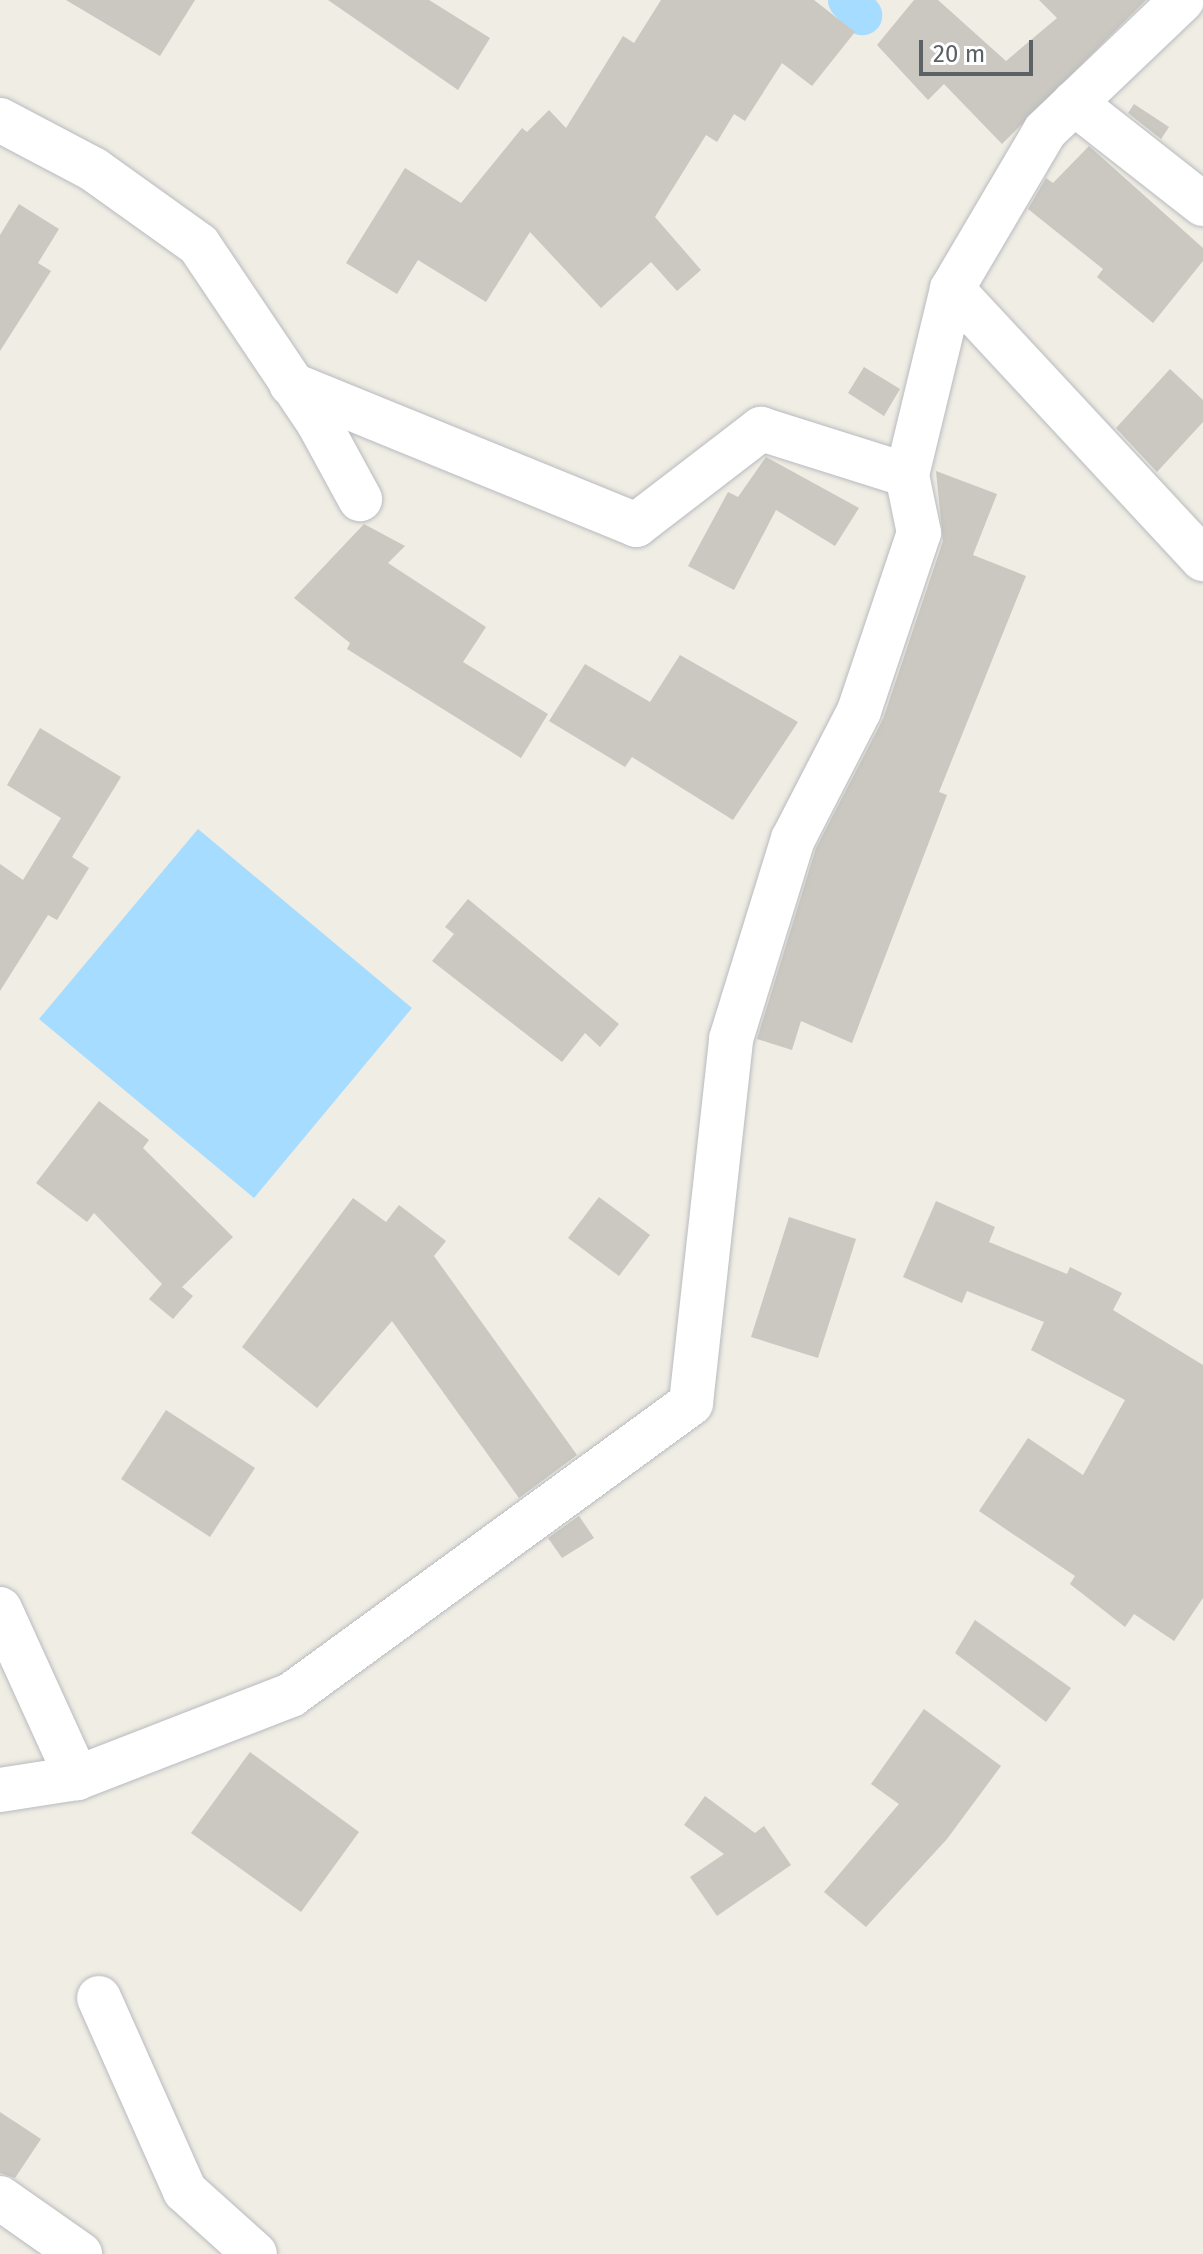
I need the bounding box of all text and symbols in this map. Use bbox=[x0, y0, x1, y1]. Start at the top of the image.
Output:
scale bar bbox=[923, 24, 1037, 74]
text: 20 m bbox=[933, 40, 985, 68]

